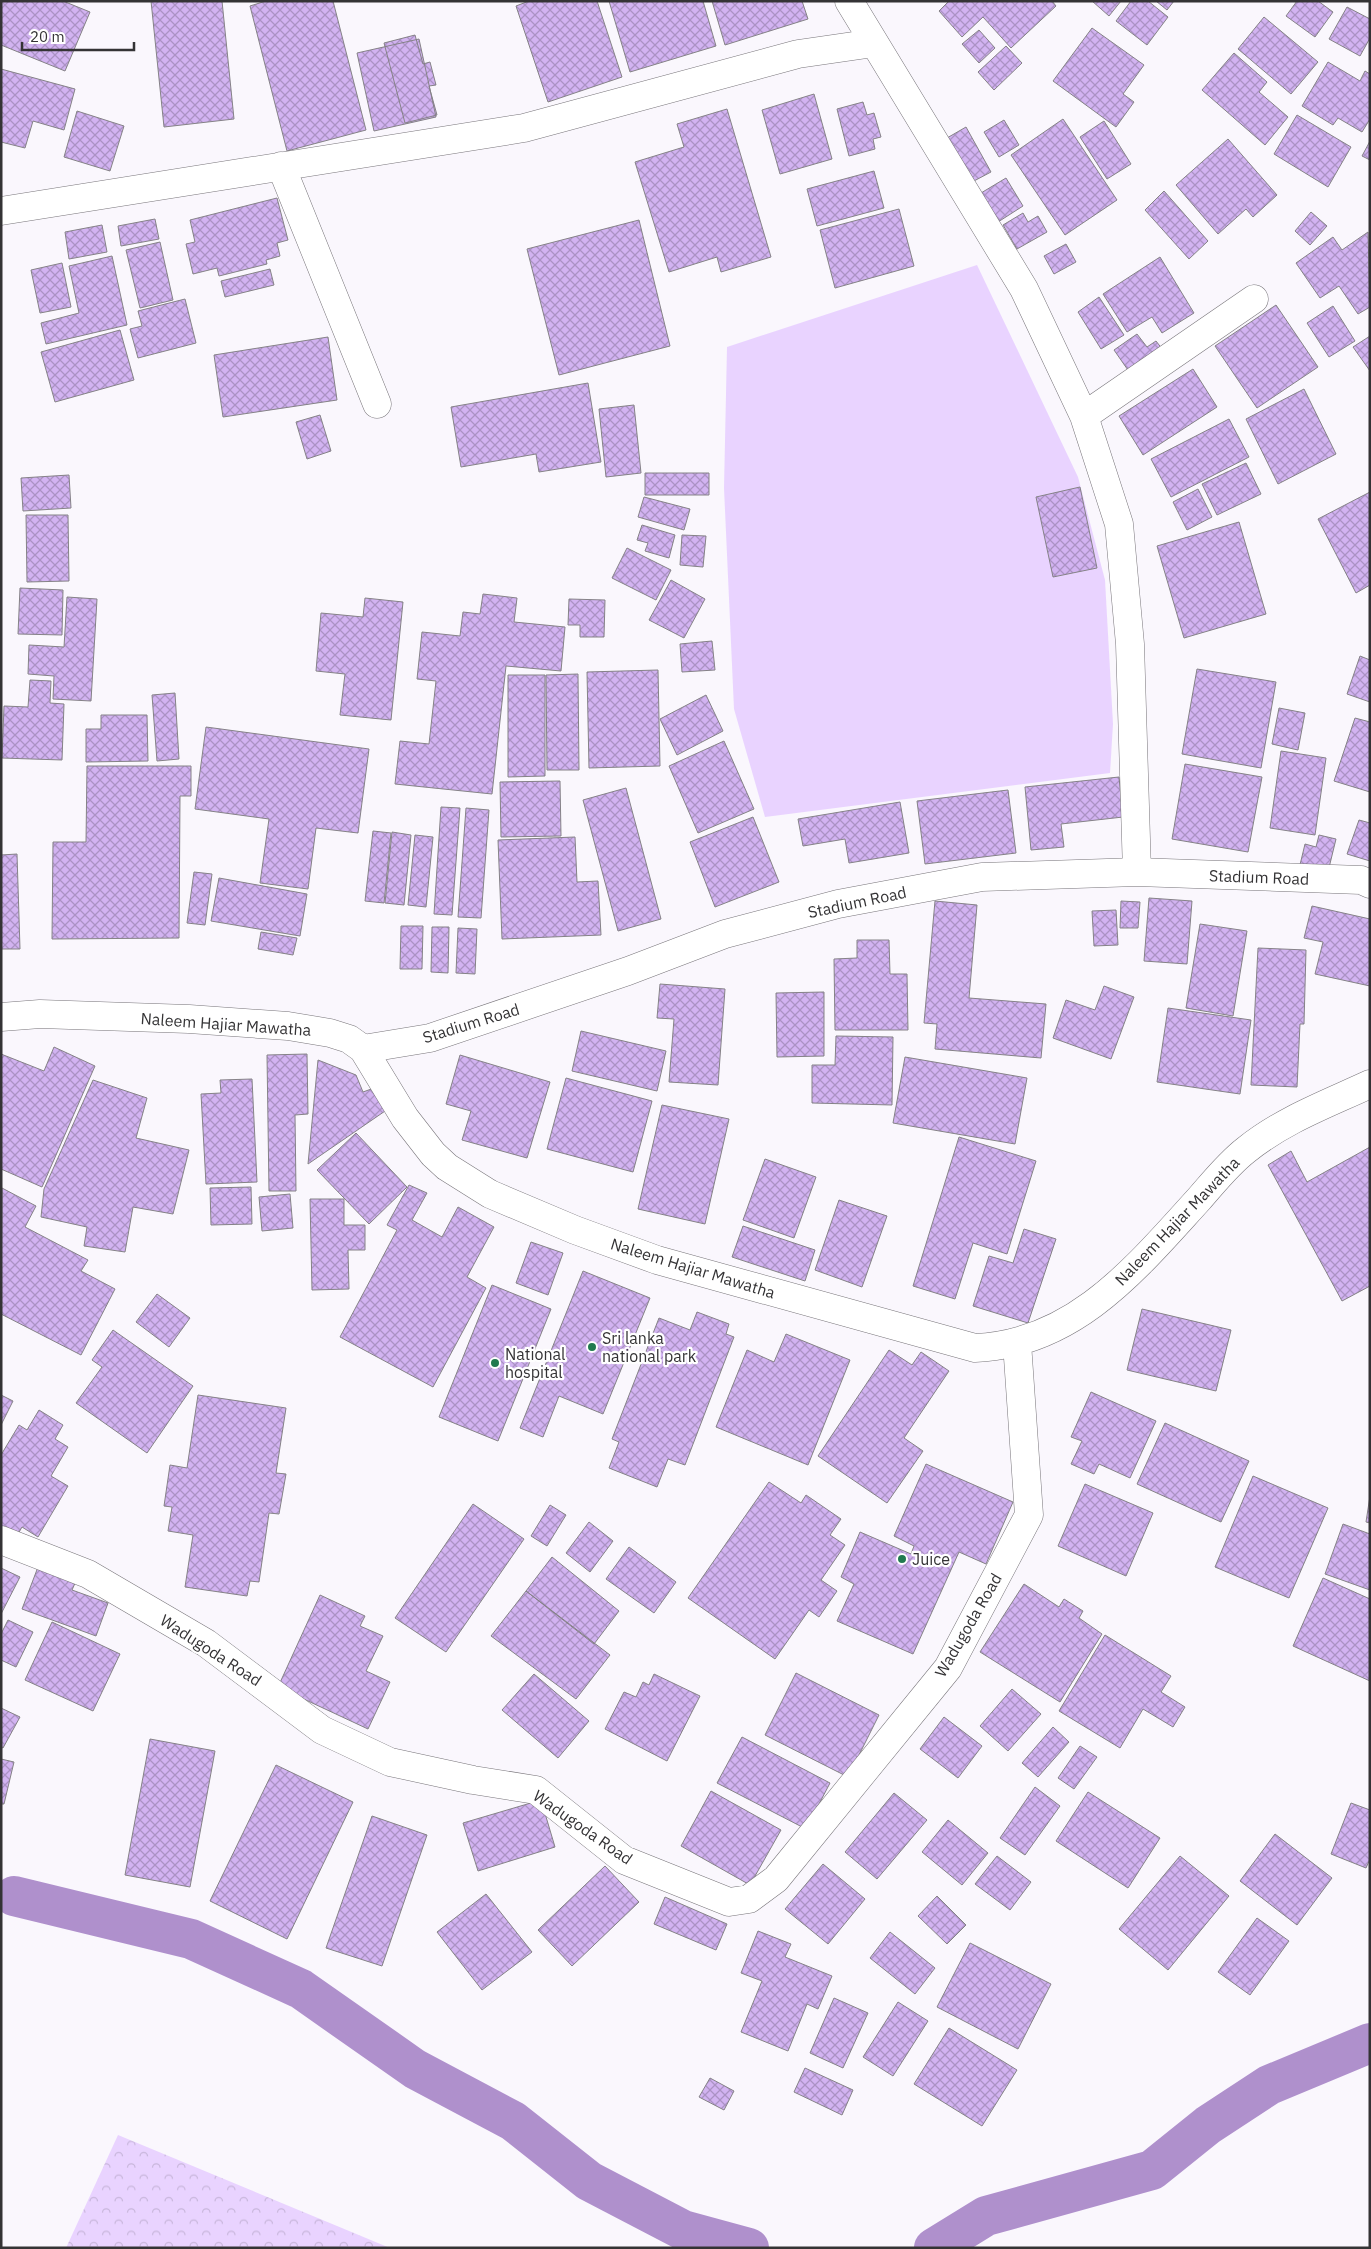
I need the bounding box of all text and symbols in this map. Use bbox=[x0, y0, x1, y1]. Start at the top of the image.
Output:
scale bar bbox=[22, 20, 135, 52]
text: 20 m bbox=[30, 27, 65, 46]
street label: Stadium Road bbox=[1209, 865, 1309, 889]
street label: Stadium Road bbox=[806, 882, 908, 922]
street label: Stadium Road bbox=[420, 999, 522, 1047]
street label: Naleem Hajiar Mawatha bbox=[140, 1008, 312, 1040]
street label: Naleem Hajiar Mawatha bbox=[1110, 1152, 1244, 1289]
street label: Naleem Hajiar Mawatha bbox=[608, 1233, 778, 1303]
place label: Sri lanka national park bbox=[602, 1328, 697, 1366]
marker: Sri lanka national park bbox=[586, 1341, 598, 1353]
place label: National hospital bbox=[505, 1344, 565, 1382]
marker: National hospital bbox=[489, 1357, 501, 1369]
place label: Juice bbox=[912, 1549, 950, 1569]
marker: Juice bbox=[896, 1553, 908, 1565]
street label: Wadugoda Road bbox=[930, 1569, 1006, 1681]
street label: Wadugoda Road bbox=[157, 1610, 265, 1690]
street label: Wadugoda Road bbox=[529, 1785, 637, 1869]

